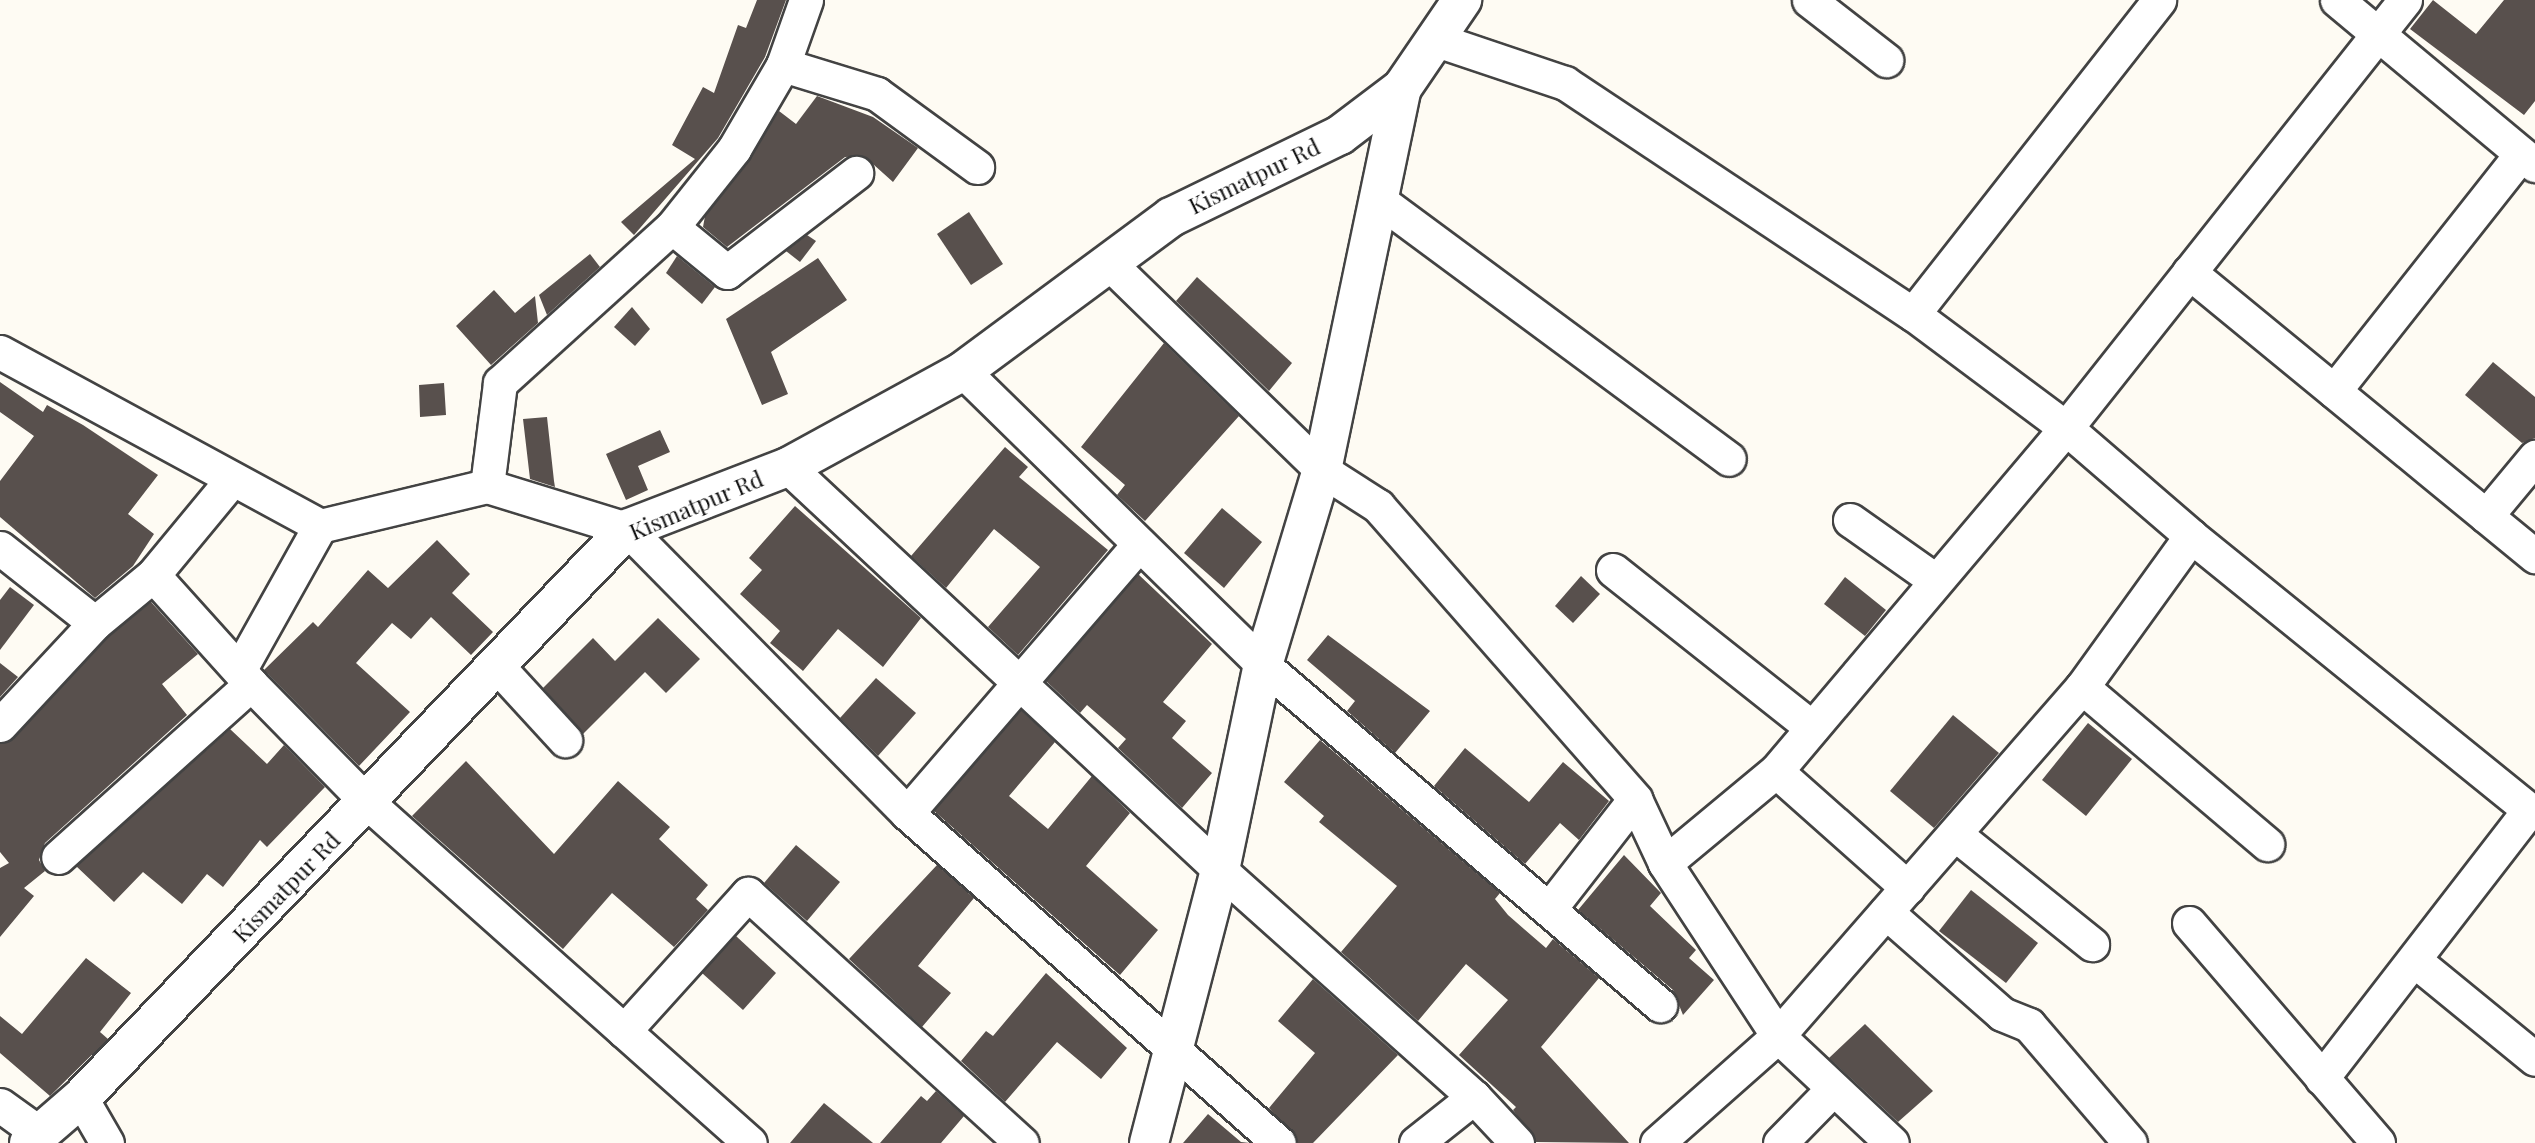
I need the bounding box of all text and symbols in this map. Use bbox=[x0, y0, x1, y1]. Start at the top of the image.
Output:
street label: Kismatpur Rd bbox=[1184, 132, 1324, 220]
street label: Kismatpur Rd bbox=[625, 464, 767, 546]
street label: Kismatpur Rd bbox=[226, 826, 346, 948]

